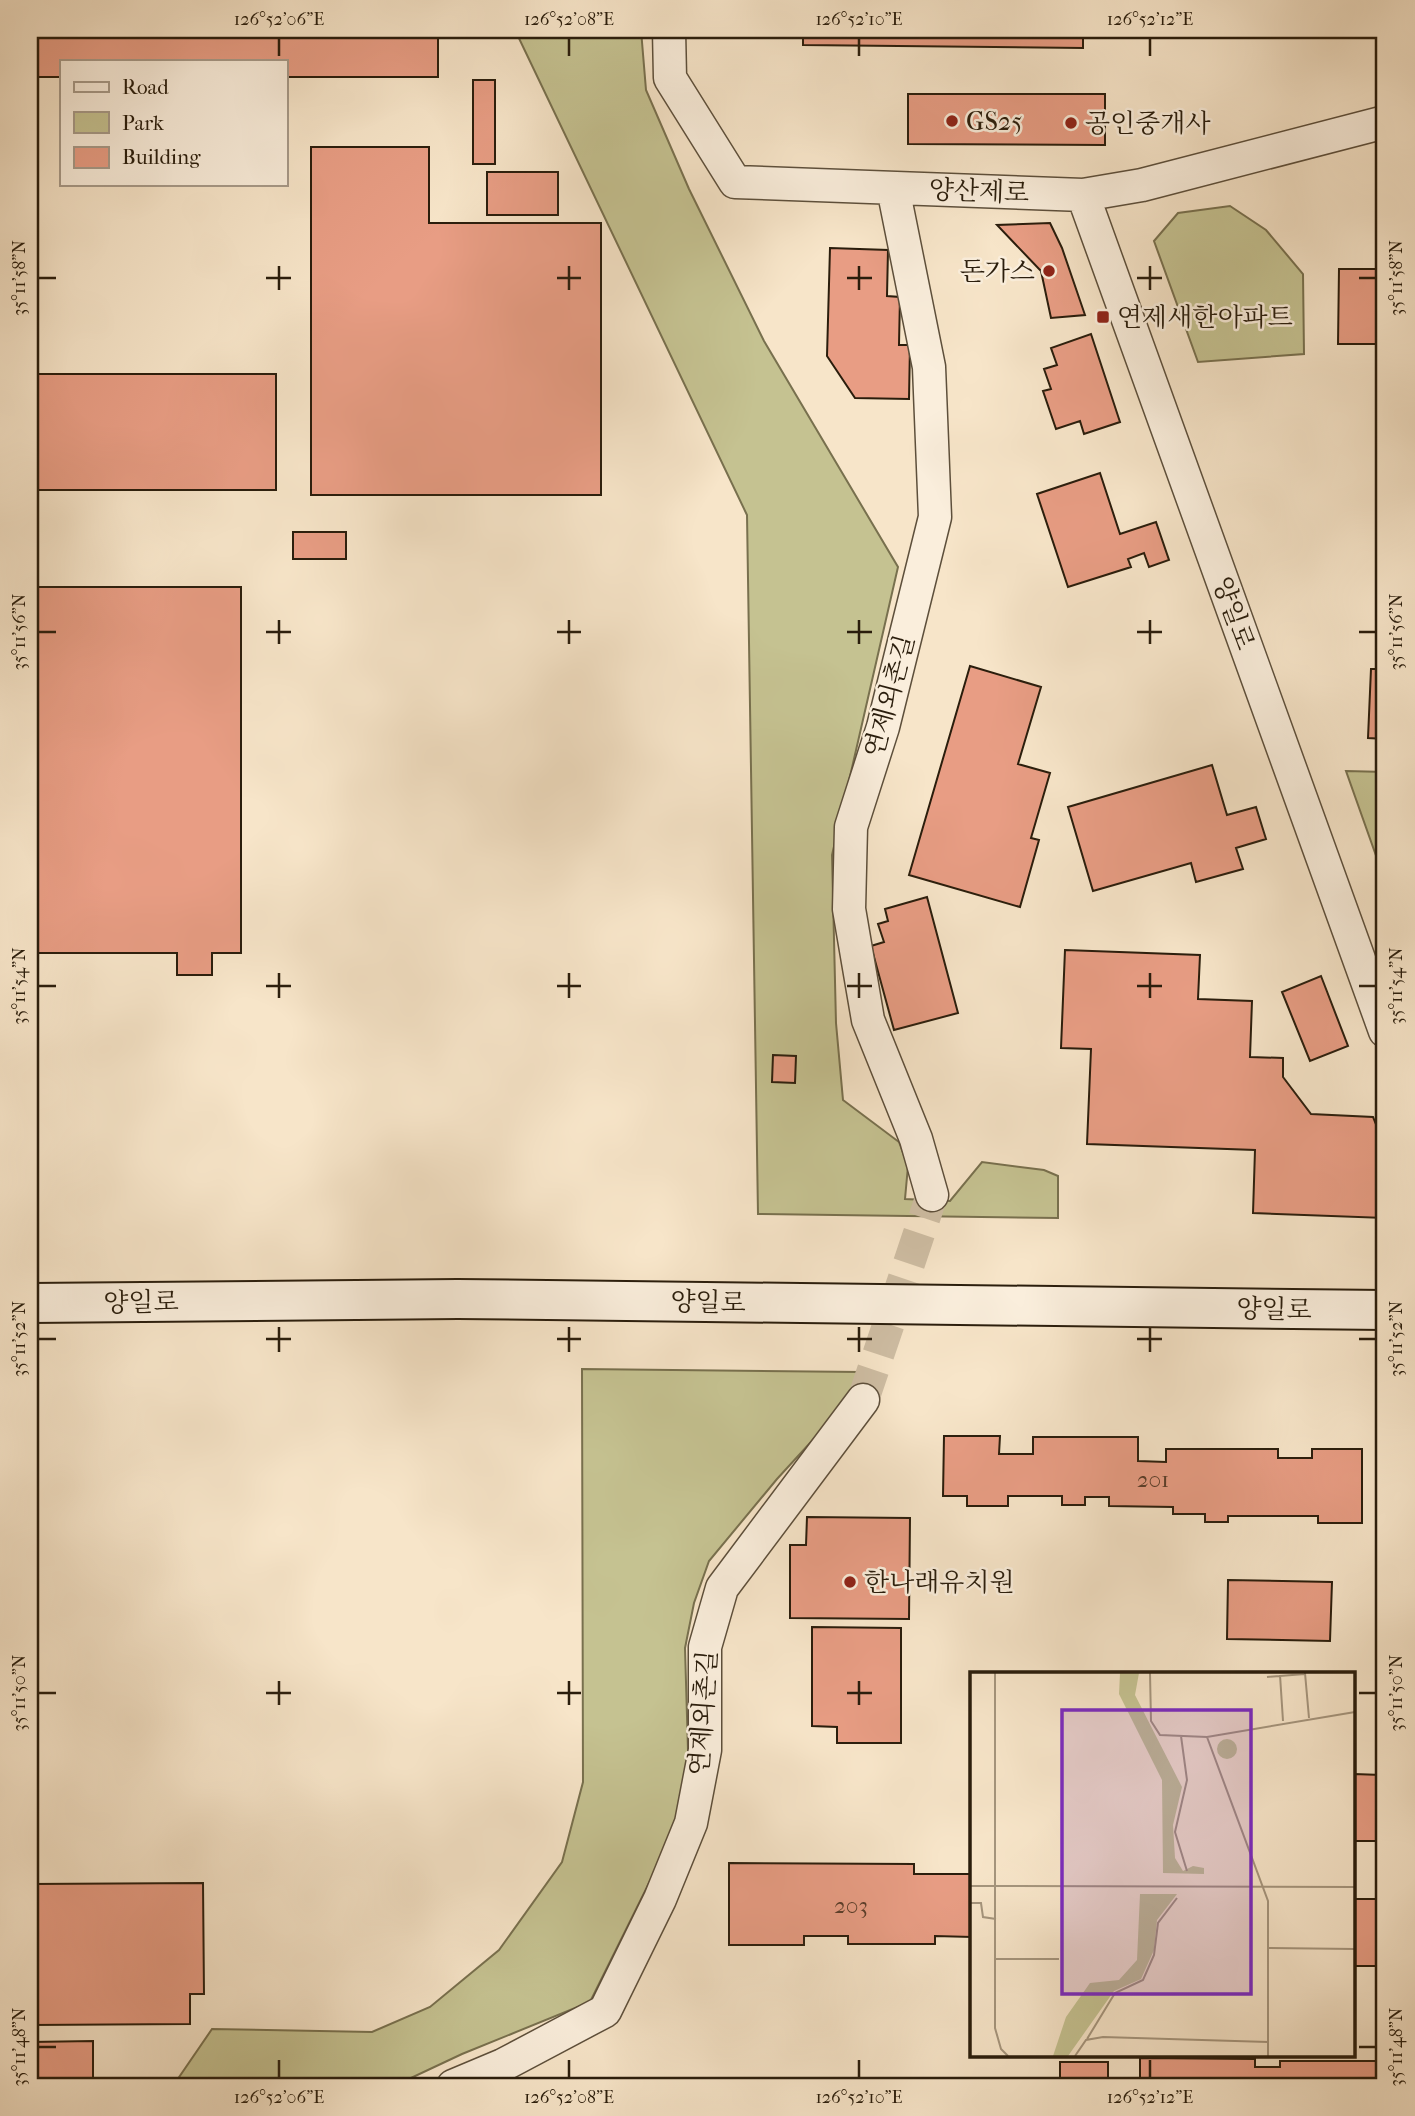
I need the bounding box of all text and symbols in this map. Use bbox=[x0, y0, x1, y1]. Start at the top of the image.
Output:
text: 126°52'06"E bbox=[234, 9, 324, 30]
text: 126°52'08"E bbox=[524, 9, 614, 30]
text: 126°52'10"E bbox=[815, 9, 903, 30]
text: 126°52'12"E bbox=[1107, 9, 1193, 30]
legend bbox=[60, 60, 287, 186]
text: Road bbox=[122, 75, 169, 99]
place label: GS25 bbox=[966, 106, 1022, 137]
place label: 공인중개사 bbox=[1085, 108, 1211, 139]
text: Park bbox=[122, 111, 164, 135]
marker: GS25 bbox=[944, 113, 960, 129]
marker: 공인중개사 bbox=[1063, 115, 1079, 131]
text: Building bbox=[122, 145, 201, 169]
street label: 양산제로 bbox=[928, 174, 1030, 209]
text: 35°11'58"N bbox=[9, 240, 30, 316]
text: 35°11'58"N bbox=[1386, 240, 1407, 316]
place label: 돈가스 bbox=[960, 256, 1035, 287]
marker: 돈가스 bbox=[1041, 263, 1057, 279]
place label: 연제새한아파트 bbox=[1117, 302, 1293, 333]
marker: 연제새한아파트 bbox=[1095, 309, 1111, 325]
street label: 양일로 bbox=[1206, 572, 1261, 654]
text: 35°11'56"N bbox=[9, 593, 30, 670]
text: 35°11'56"N bbox=[1386, 593, 1407, 670]
street label: 연제외촌길 bbox=[858, 631, 921, 761]
text: 35°11'54"N bbox=[9, 947, 30, 1025]
text: 35°11'54"N bbox=[1386, 947, 1407, 1025]
street label: 양일로 bbox=[103, 1286, 179, 1319]
street label: 양일로 bbox=[670, 1286, 746, 1319]
street label: 양일로 bbox=[1236, 1293, 1312, 1326]
text: 35°11'52"N bbox=[9, 1301, 30, 1377]
text: 35°11'52"N bbox=[1386, 1301, 1407, 1377]
house number: 201 bbox=[1137, 1466, 1169, 1493]
place label: 한나래유치원 bbox=[864, 1567, 1015, 1598]
marker: 한나래유치원 bbox=[842, 1574, 858, 1590]
street label: 연제외촌길 bbox=[684, 1649, 723, 1777]
text: 35°11'50"N bbox=[9, 1654, 30, 1731]
text: 35°11'50"N bbox=[1386, 1654, 1407, 1731]
inset map bbox=[970, 1672, 1356, 2056]
house number: 203 bbox=[834, 1892, 868, 1919]
text: 35°11'48"N bbox=[9, 2007, 30, 2086]
text: 35°11'48"N bbox=[1386, 2007, 1407, 2086]
text: 126°52'06"E bbox=[234, 2087, 324, 2108]
text: 126°52'08"E bbox=[524, 2087, 614, 2108]
text: 126°52'10"E bbox=[815, 2087, 903, 2108]
text: 126°52'12"E bbox=[1107, 2087, 1193, 2108]

